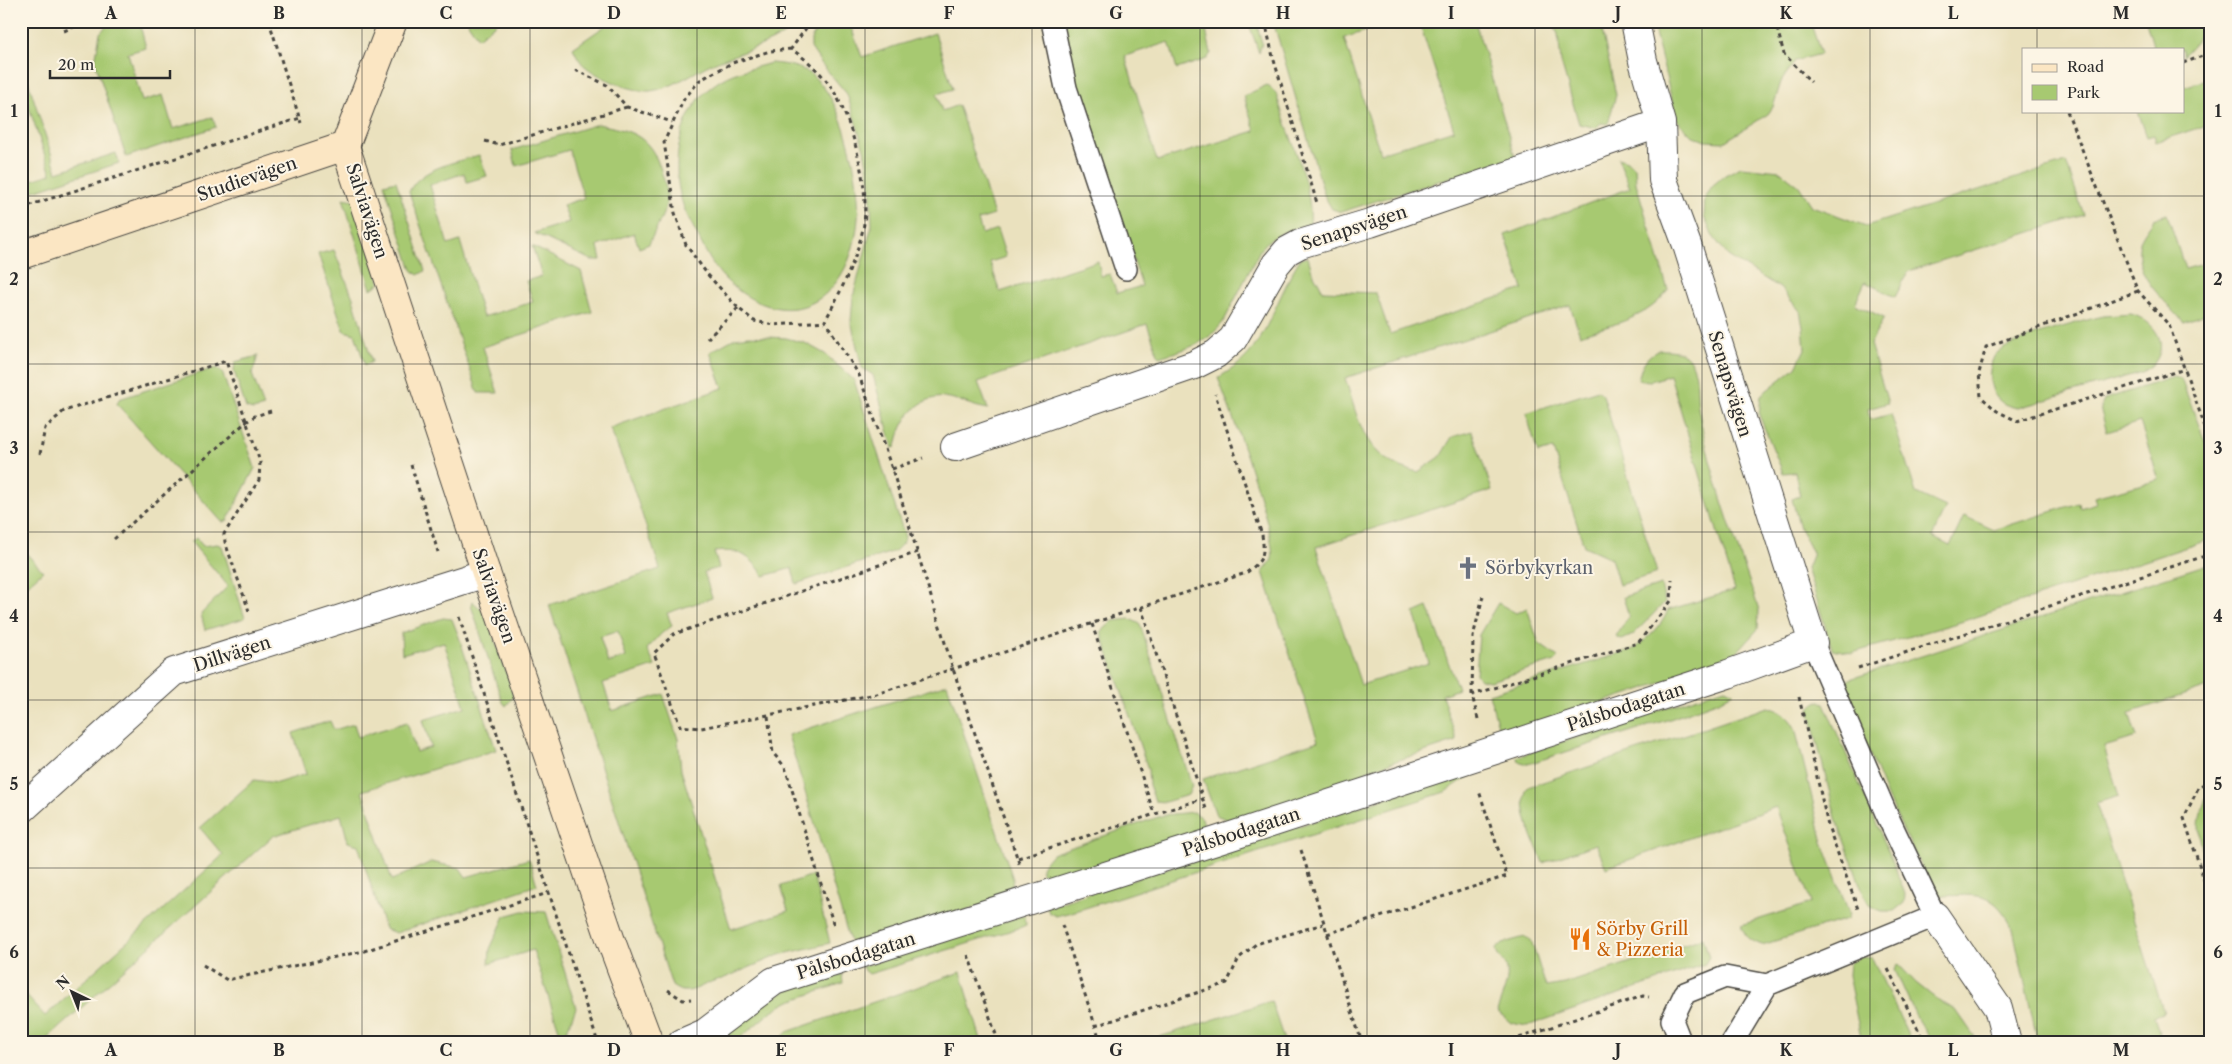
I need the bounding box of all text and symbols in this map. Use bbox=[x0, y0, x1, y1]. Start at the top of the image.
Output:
text: A bbox=[104, 3, 118, 23]
text: B bbox=[273, 3, 285, 23]
text: C bbox=[440, 3, 452, 23]
text: D bbox=[607, 3, 621, 23]
text: E bbox=[775, 3, 787, 23]
text: F bbox=[944, 3, 955, 23]
text: G bbox=[1109, 3, 1123, 23]
text: H bbox=[1276, 3, 1290, 23]
text: I bbox=[1448, 3, 1455, 23]
text: J bbox=[1612, 3, 1621, 23]
text: K bbox=[1780, 3, 1794, 23]
text: L bbox=[1947, 3, 1959, 23]
text: M bbox=[2113, 3, 2130, 23]
scale bar bbox=[50, 48, 170, 80]
legend bbox=[2022, 48, 2184, 112]
text: 20 m bbox=[58, 55, 94, 74]
text: Road bbox=[2067, 57, 2104, 76]
text: Park bbox=[2067, 83, 2101, 102]
text: 1 bbox=[10, 101, 18, 121]
text: 1 bbox=[2214, 101, 2222, 121]
street label: Studievägen bbox=[194, 152, 300, 206]
street label: Salviavägen bbox=[341, 160, 393, 262]
street label: Senapsvägen bbox=[1298, 201, 1410, 255]
text: 2 bbox=[9, 269, 19, 289]
text: 2 bbox=[2213, 269, 2223, 289]
street label: Senapsvägen bbox=[1703, 328, 1757, 440]
text: 3 bbox=[9, 438, 19, 458]
text: 3 bbox=[2213, 438, 2223, 458]
street label: Salviavägen bbox=[467, 546, 521, 646]
church icon: Sörbykyrkan bbox=[1455, 555, 1481, 581]
place label: Sörbykyrkan bbox=[1485, 557, 1593, 579]
text: 4 bbox=[9, 606, 19, 626]
text: 4 bbox=[2213, 606, 2223, 626]
street label: Dillvägen bbox=[191, 631, 273, 677]
street label: Pålsbodagatan bbox=[1564, 678, 1688, 736]
text: 5 bbox=[10, 774, 19, 794]
text: 5 bbox=[2214, 774, 2223, 794]
street label: Pålsbodagatan bbox=[1179, 803, 1303, 861]
place label: Sörby Grill & Pizzeria bbox=[1596, 918, 1688, 961]
restaurant icon: Sörby Grill & Pizzeria bbox=[1567, 926, 1593, 952]
street label: Pålsbodagatan bbox=[794, 928, 918, 984]
text: 6 bbox=[9, 942, 19, 962]
text: 6 bbox=[2213, 942, 2223, 962]
north arrow bbox=[48, 966, 98, 1016]
text: N bbox=[53, 972, 74, 993]
text: A bbox=[104, 1040, 118, 1060]
text: B bbox=[273, 1040, 285, 1060]
text: C bbox=[440, 1040, 452, 1060]
text: D bbox=[607, 1040, 621, 1060]
text: E bbox=[775, 1040, 787, 1060]
text: F bbox=[944, 1040, 955, 1060]
text: G bbox=[1109, 1040, 1123, 1060]
text: H bbox=[1276, 1040, 1290, 1060]
text: I bbox=[1448, 1040, 1455, 1060]
text: J bbox=[1612, 1040, 1621, 1060]
text: K bbox=[1780, 1040, 1794, 1060]
text: L bbox=[1947, 1040, 1959, 1060]
text: M bbox=[2113, 1040, 2130, 1060]

